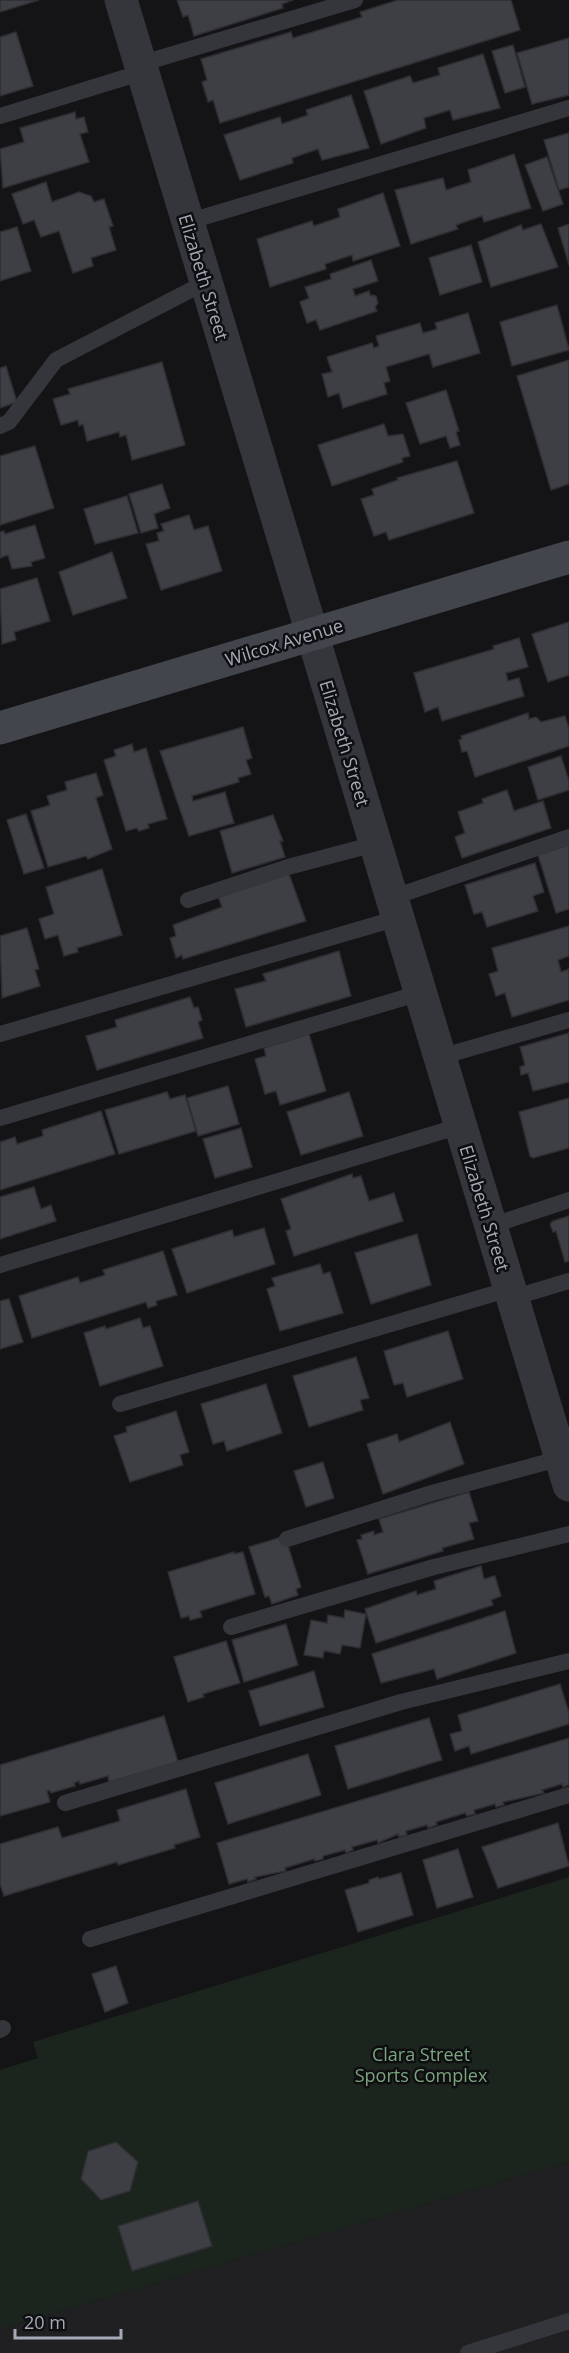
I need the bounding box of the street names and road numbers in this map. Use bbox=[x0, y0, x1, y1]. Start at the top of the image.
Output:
street label: Elizabeth Street bbox=[173, 211, 235, 343]
street label: Wilcox Avenue bbox=[222, 613, 346, 671]
street label: Elizabeth Street bbox=[314, 677, 376, 809]
street label: Elizabeth Street bbox=[454, 1142, 516, 1274]

